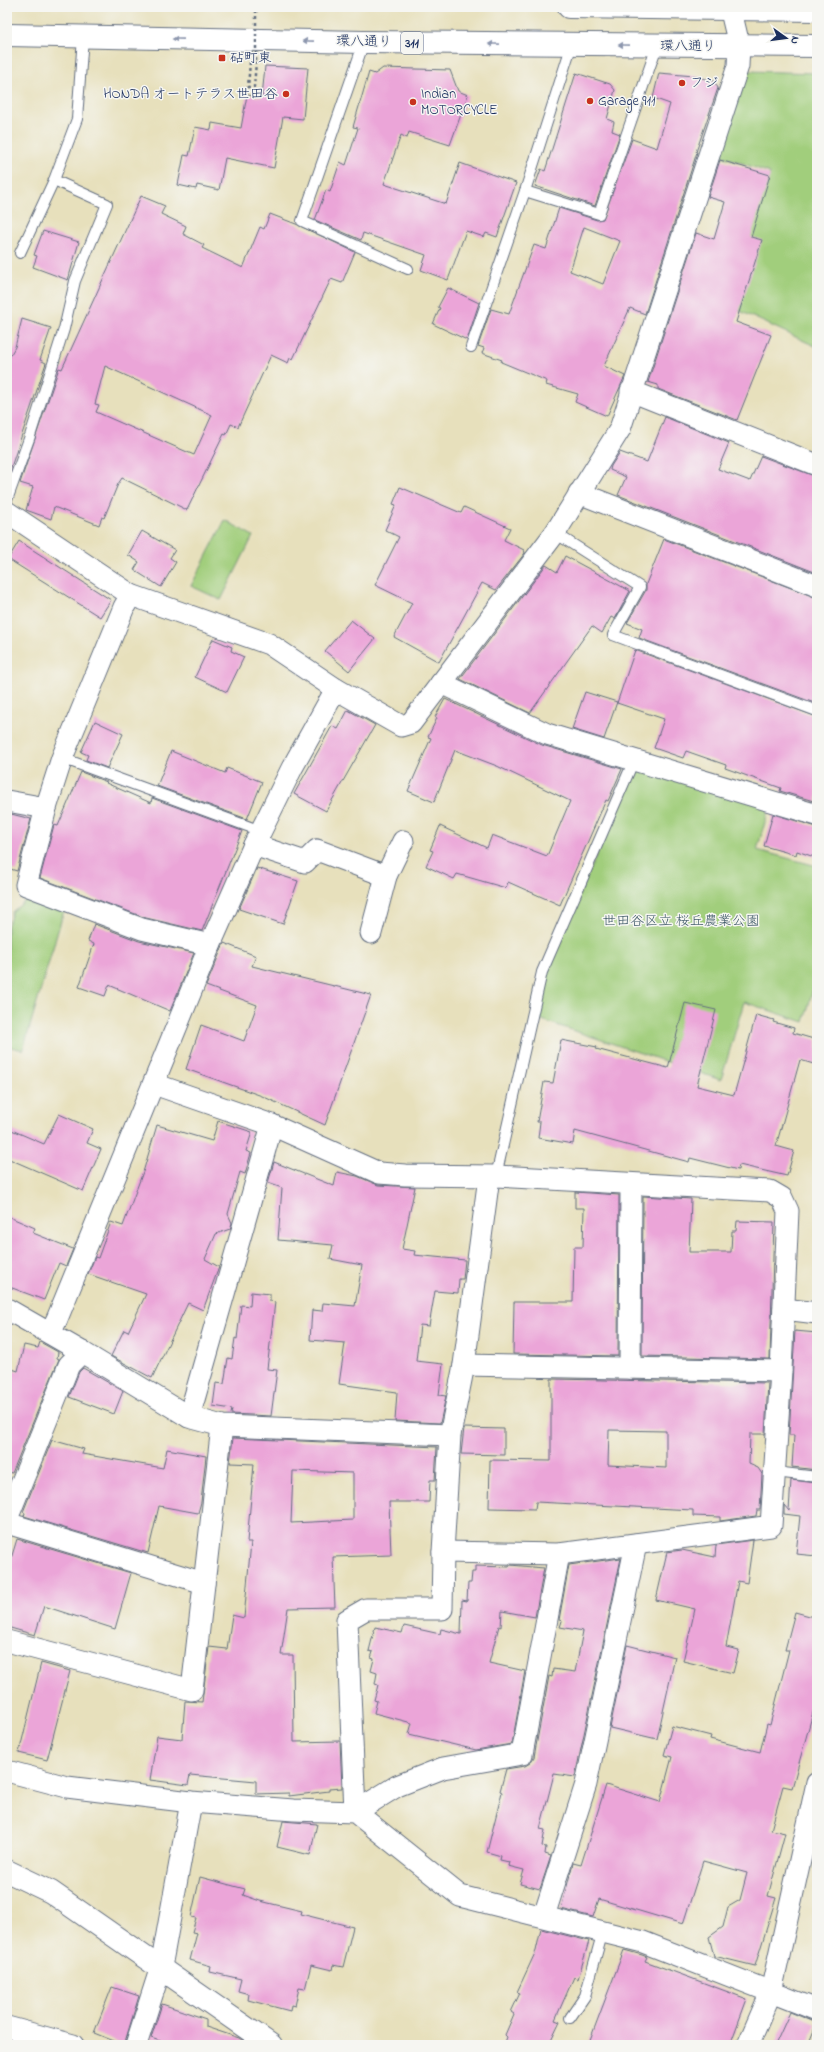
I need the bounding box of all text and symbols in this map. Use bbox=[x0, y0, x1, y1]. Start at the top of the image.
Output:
north arrow bbox=[766, 18, 806, 58]
street label: 環八通り bbox=[336, 31, 392, 53]
road number: 311 bbox=[401, 32, 423, 54]
one-way arrow bbox=[172, 35, 184, 42]
text: N bbox=[786, 35, 803, 46]
street label: 環八通り bbox=[660, 36, 716, 57]
one-way arrow bbox=[301, 38, 314, 44]
one-way arrow bbox=[488, 40, 500, 47]
one-way arrow bbox=[617, 42, 630, 48]
place label: 砧町東 bbox=[230, 48, 272, 69]
marker: 砧町東 bbox=[217, 53, 227, 63]
place label: フジ bbox=[690, 73, 718, 94]
marker: フジ bbox=[677, 78, 687, 88]
place label: HONDA オートテラス世田谷 bbox=[103, 84, 278, 105]
place label: Indian MOTORCYCLE bbox=[421, 84, 497, 121]
marker: HONDA オートテラス世田谷 bbox=[281, 89, 291, 99]
place label: Garage 911 bbox=[598, 91, 656, 113]
marker: Garage 911 bbox=[585, 96, 595, 106]
marker: Indian MOTORCYCLE bbox=[408, 97, 418, 107]
park label: 世田谷区立 桜丘農業公園 bbox=[602, 911, 760, 932]

